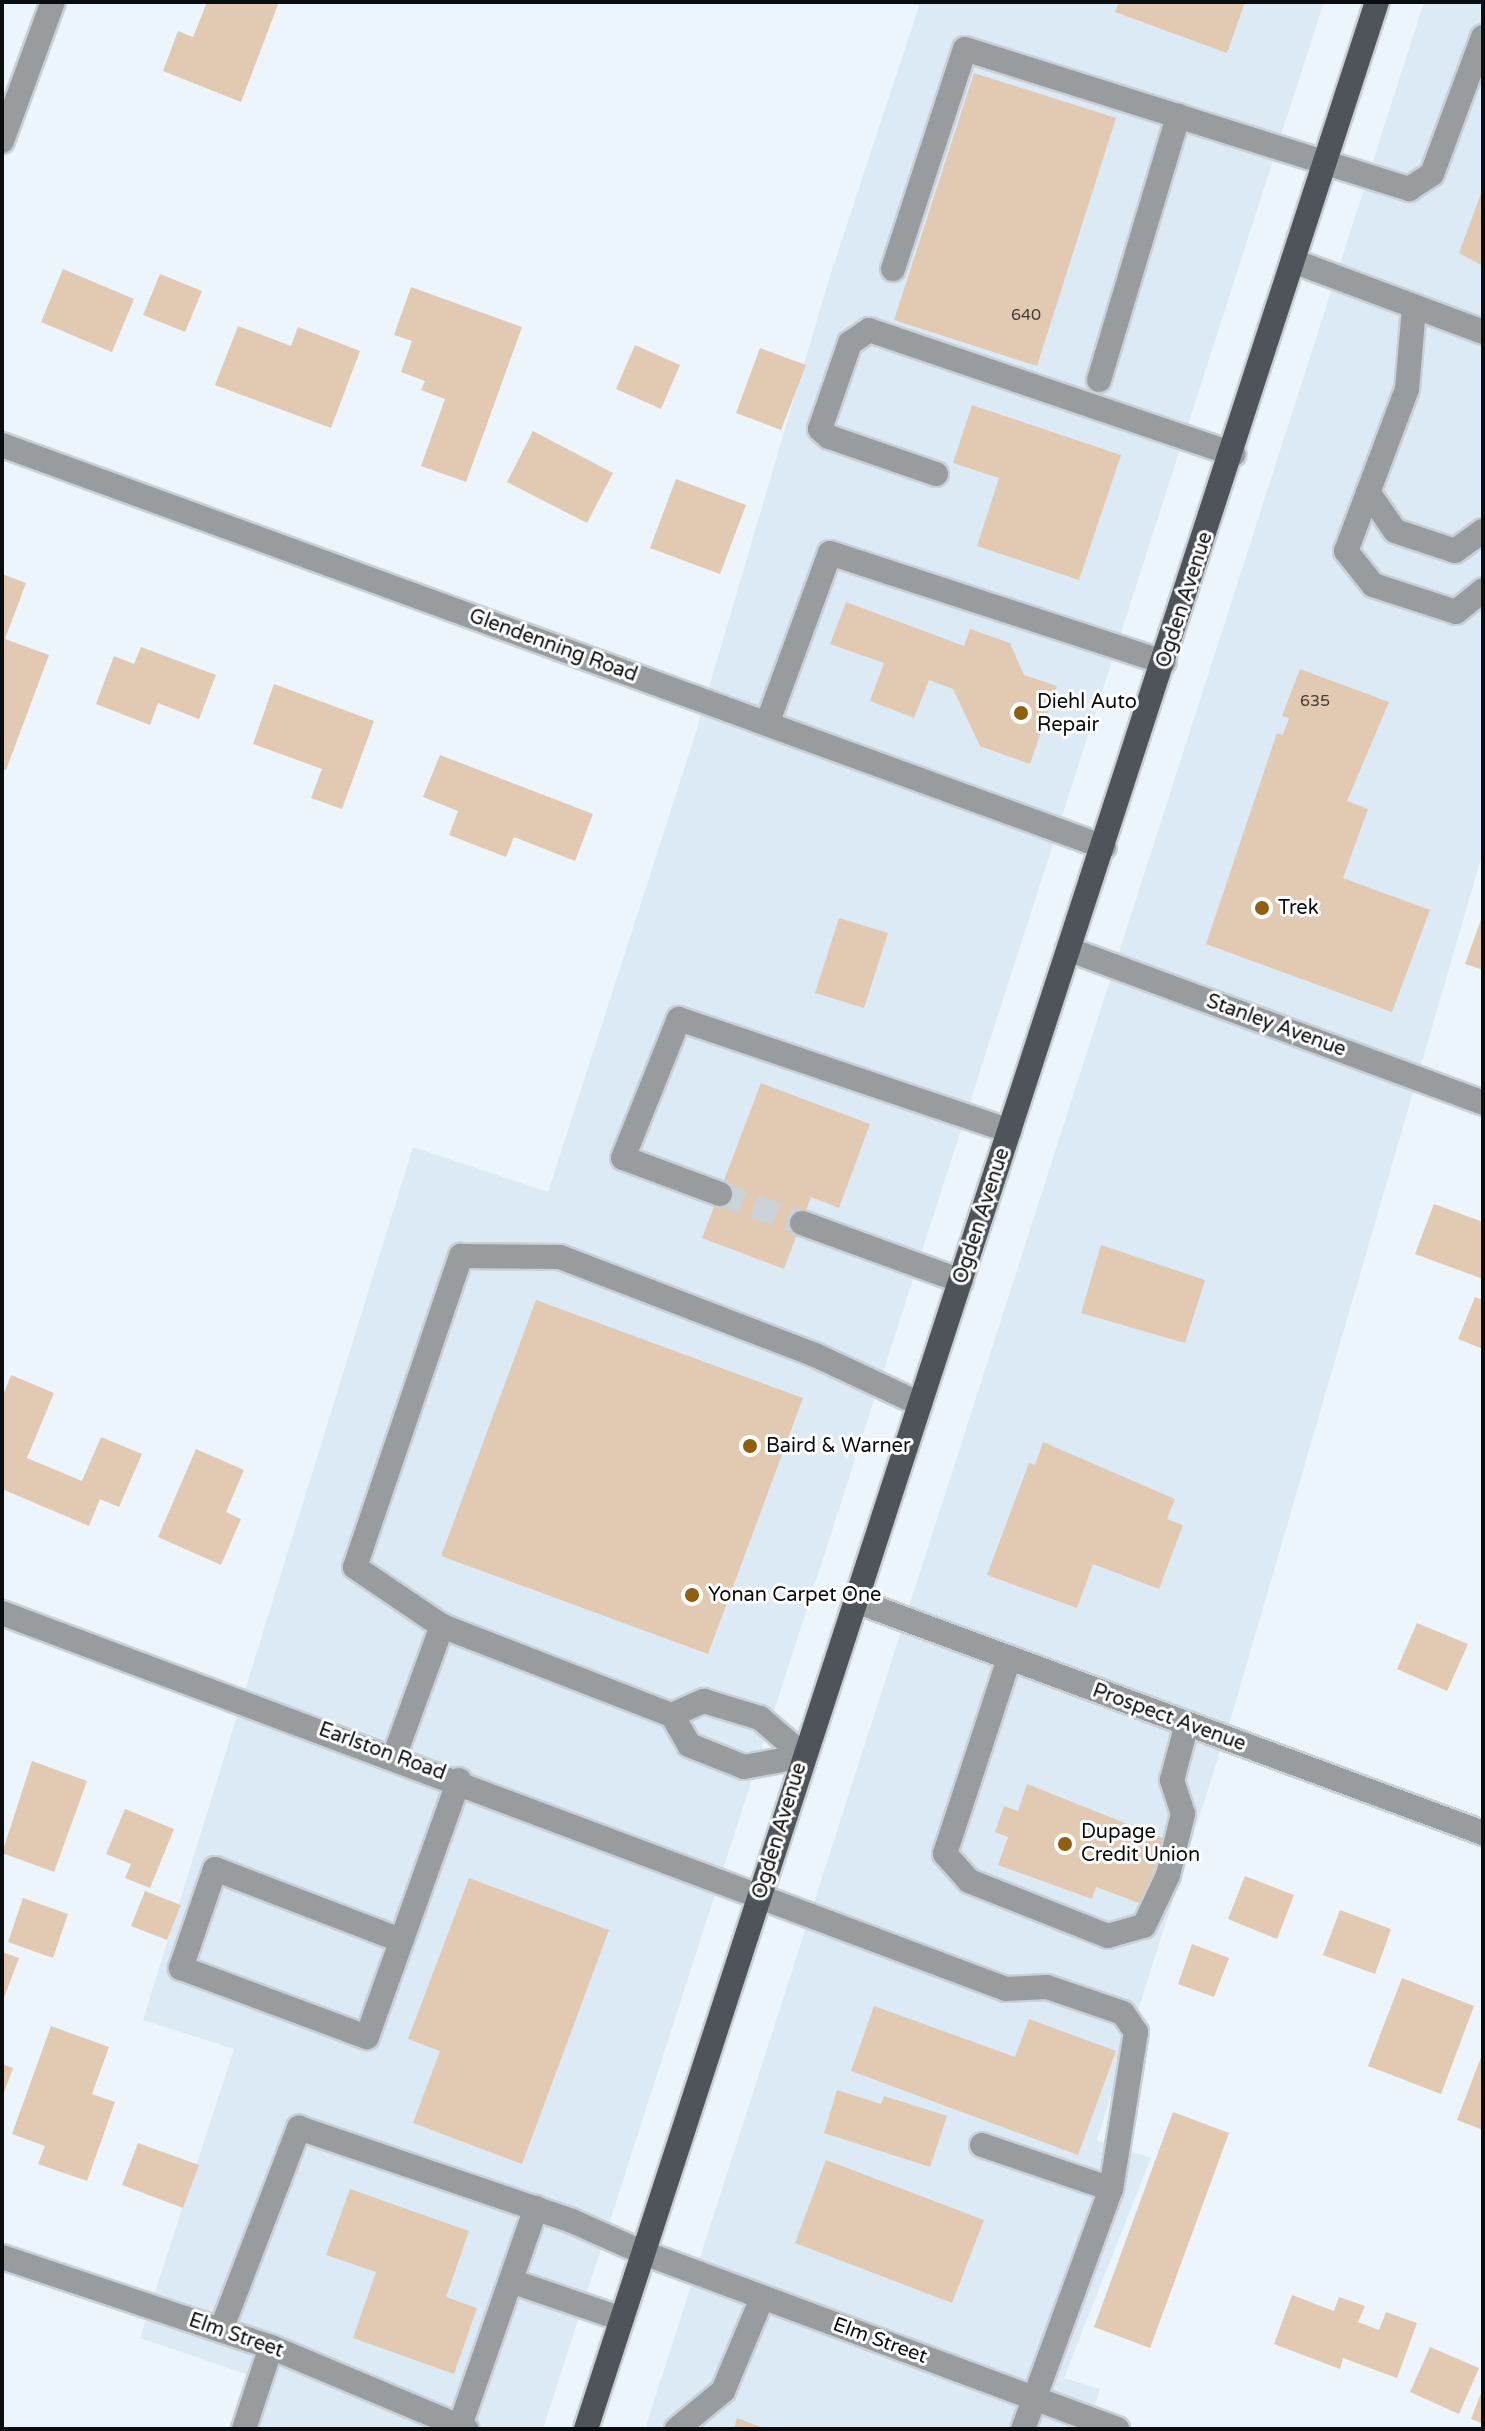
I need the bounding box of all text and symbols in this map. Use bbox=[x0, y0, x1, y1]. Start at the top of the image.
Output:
house number: 640 bbox=[1011, 305, 1041, 325]
street label: Ogden Avenue bbox=[1152, 529, 1218, 671]
street label: Glendenning Road bbox=[466, 604, 640, 688]
place label: Diehl Auto Repair bbox=[1037, 690, 1137, 737]
house number: 635 bbox=[1300, 691, 1330, 711]
marker: Diehl Auto Repair bbox=[1012, 704, 1030, 722]
place label: Trek bbox=[1278, 896, 1319, 920]
marker: Trek bbox=[1253, 899, 1271, 917]
street label: Stanley Avenue bbox=[1203, 990, 1349, 1062]
street label: Ogden Avenue bbox=[949, 1145, 1015, 1287]
place label: Baird & Warner bbox=[766, 1434, 911, 1458]
marker: Baird & Warner bbox=[741, 1437, 759, 1455]
place label: Yonan Carpet One bbox=[708, 1583, 881, 1607]
marker: Yonan Carpet One bbox=[683, 1586, 701, 1604]
street label: Prospect Avenue bbox=[1089, 1679, 1249, 1757]
street label: Earlston Road bbox=[315, 1718, 449, 1786]
street label: Ogden Avenue bbox=[748, 1760, 812, 1902]
place label: Dupage Credit Union bbox=[1081, 1820, 1200, 1867]
marker: Dupage Credit Union bbox=[1056, 1835, 1074, 1853]
street label: Elm Street bbox=[186, 2309, 286, 2363]
street label: Elm Street bbox=[830, 2313, 930, 2369]

